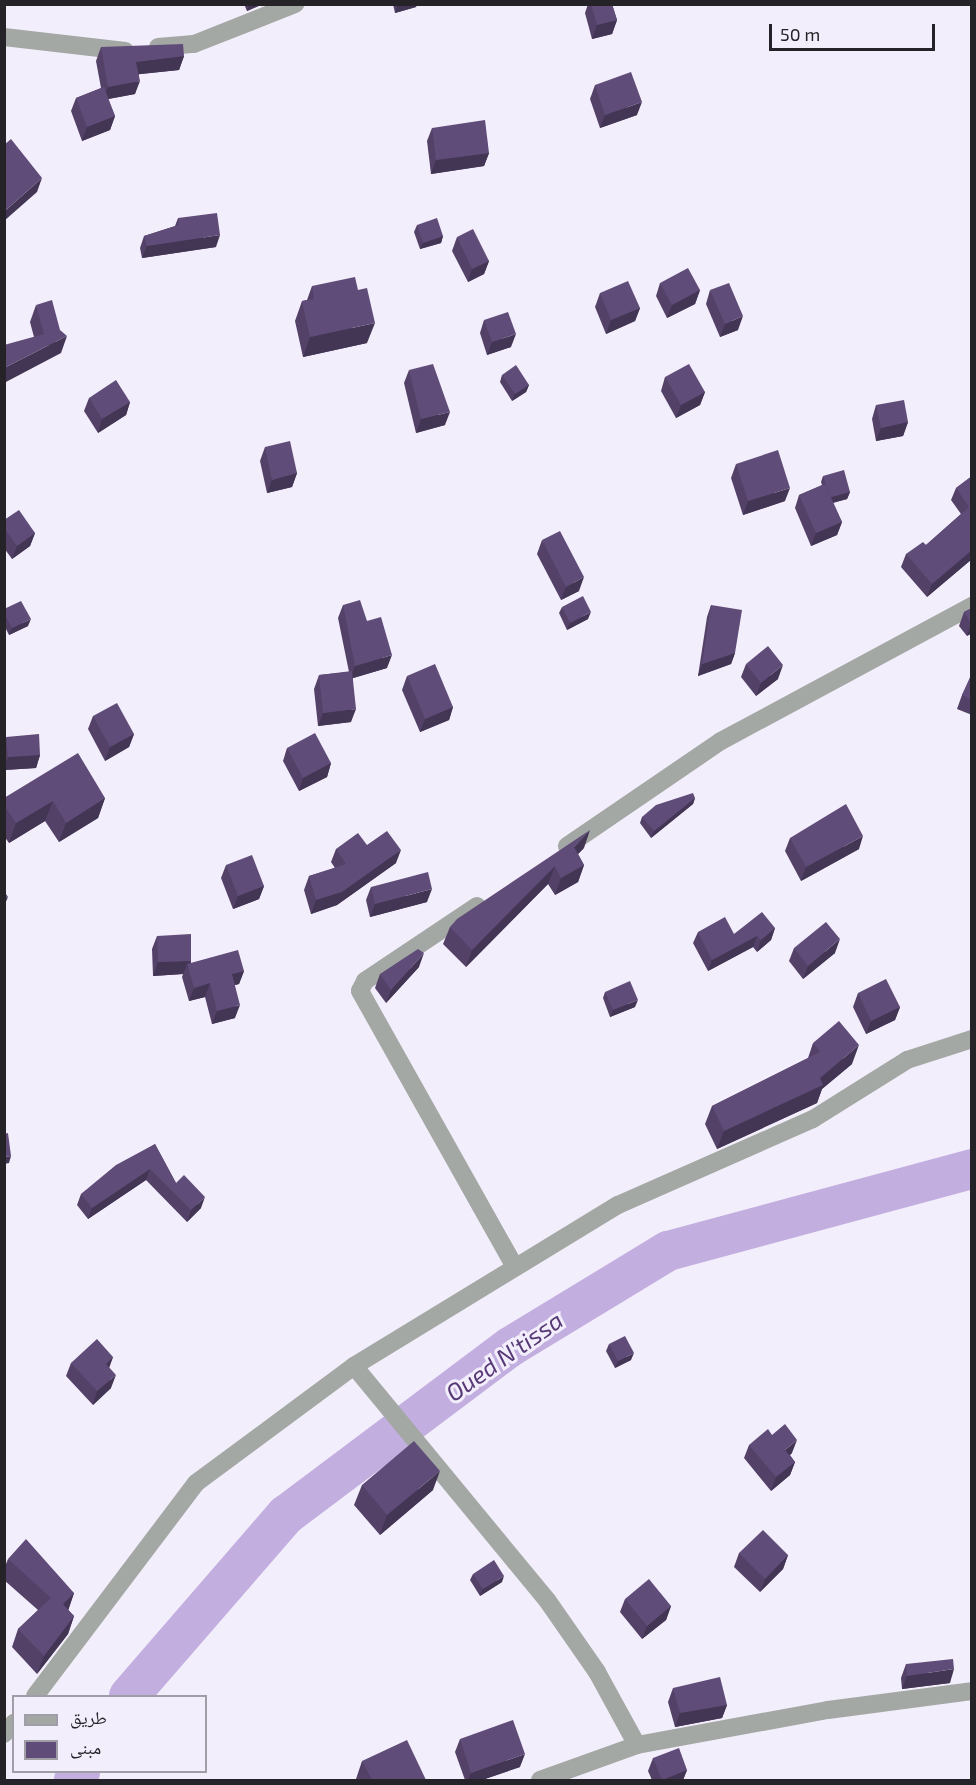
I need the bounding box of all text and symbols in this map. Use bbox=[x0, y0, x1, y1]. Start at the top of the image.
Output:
scale bar bbox=[772, 12, 938, 50]
text: 50 m bbox=[780, 23, 820, 45]
water label: Oued N'tissa bbox=[440, 1305, 568, 1407]
legend bbox=[12, 1695, 207, 1773]
text: طريق bbox=[70, 1706, 107, 1728]
text: مبنى bbox=[70, 1736, 101, 1758]

